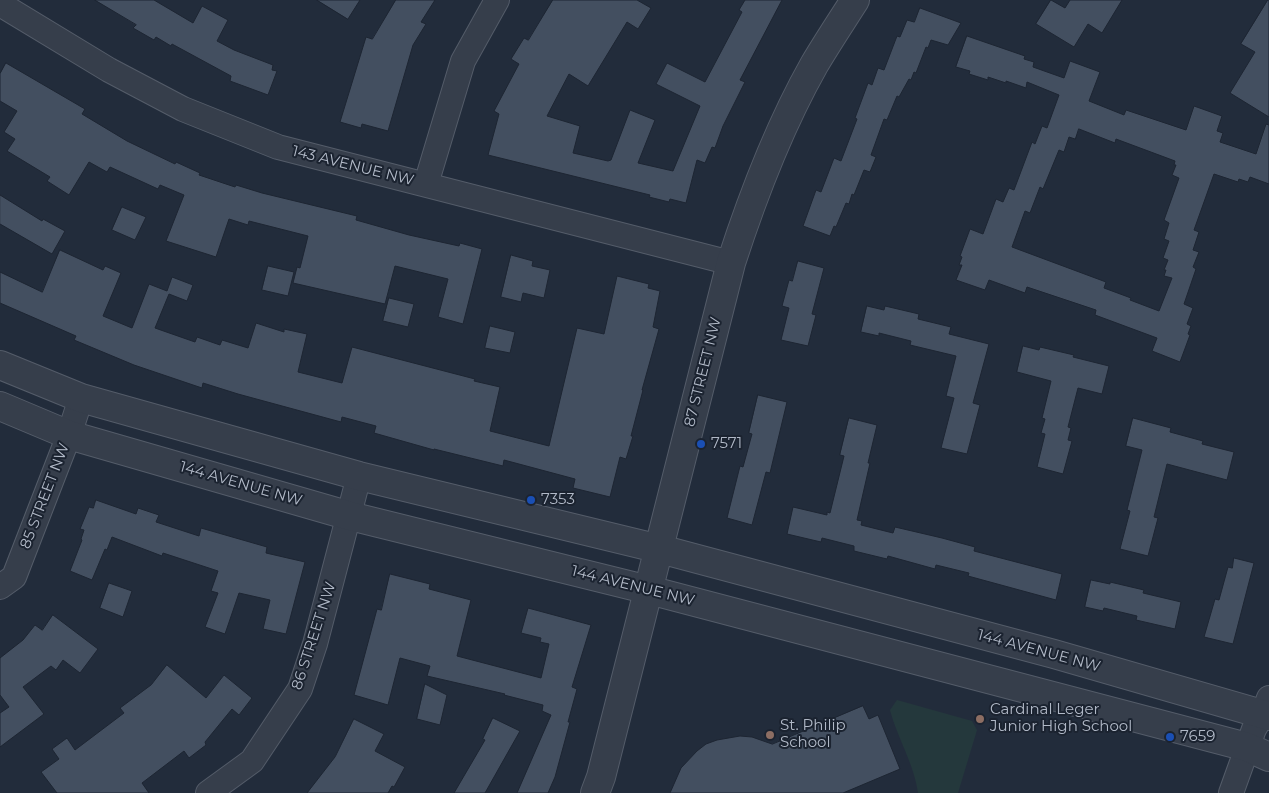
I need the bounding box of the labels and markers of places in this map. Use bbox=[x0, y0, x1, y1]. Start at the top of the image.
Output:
place label: 7571 bbox=[711, 435, 742, 453]
marker: 7571 bbox=[695, 438, 707, 450]
place label: 7353 bbox=[541, 491, 575, 509]
marker: 7353 bbox=[525, 494, 537, 506]
place label: Cardinal Leger Junior High School bbox=[990, 701, 1132, 736]
marker: Cardinal Leger Junior High School bbox=[974, 713, 986, 725]
place label: St. Philip School bbox=[780, 717, 846, 752]
place label: 7659 bbox=[1180, 728, 1215, 746]
marker: St. Philip School bbox=[764, 729, 776, 741]
marker: 7659 bbox=[1164, 731, 1176, 743]

